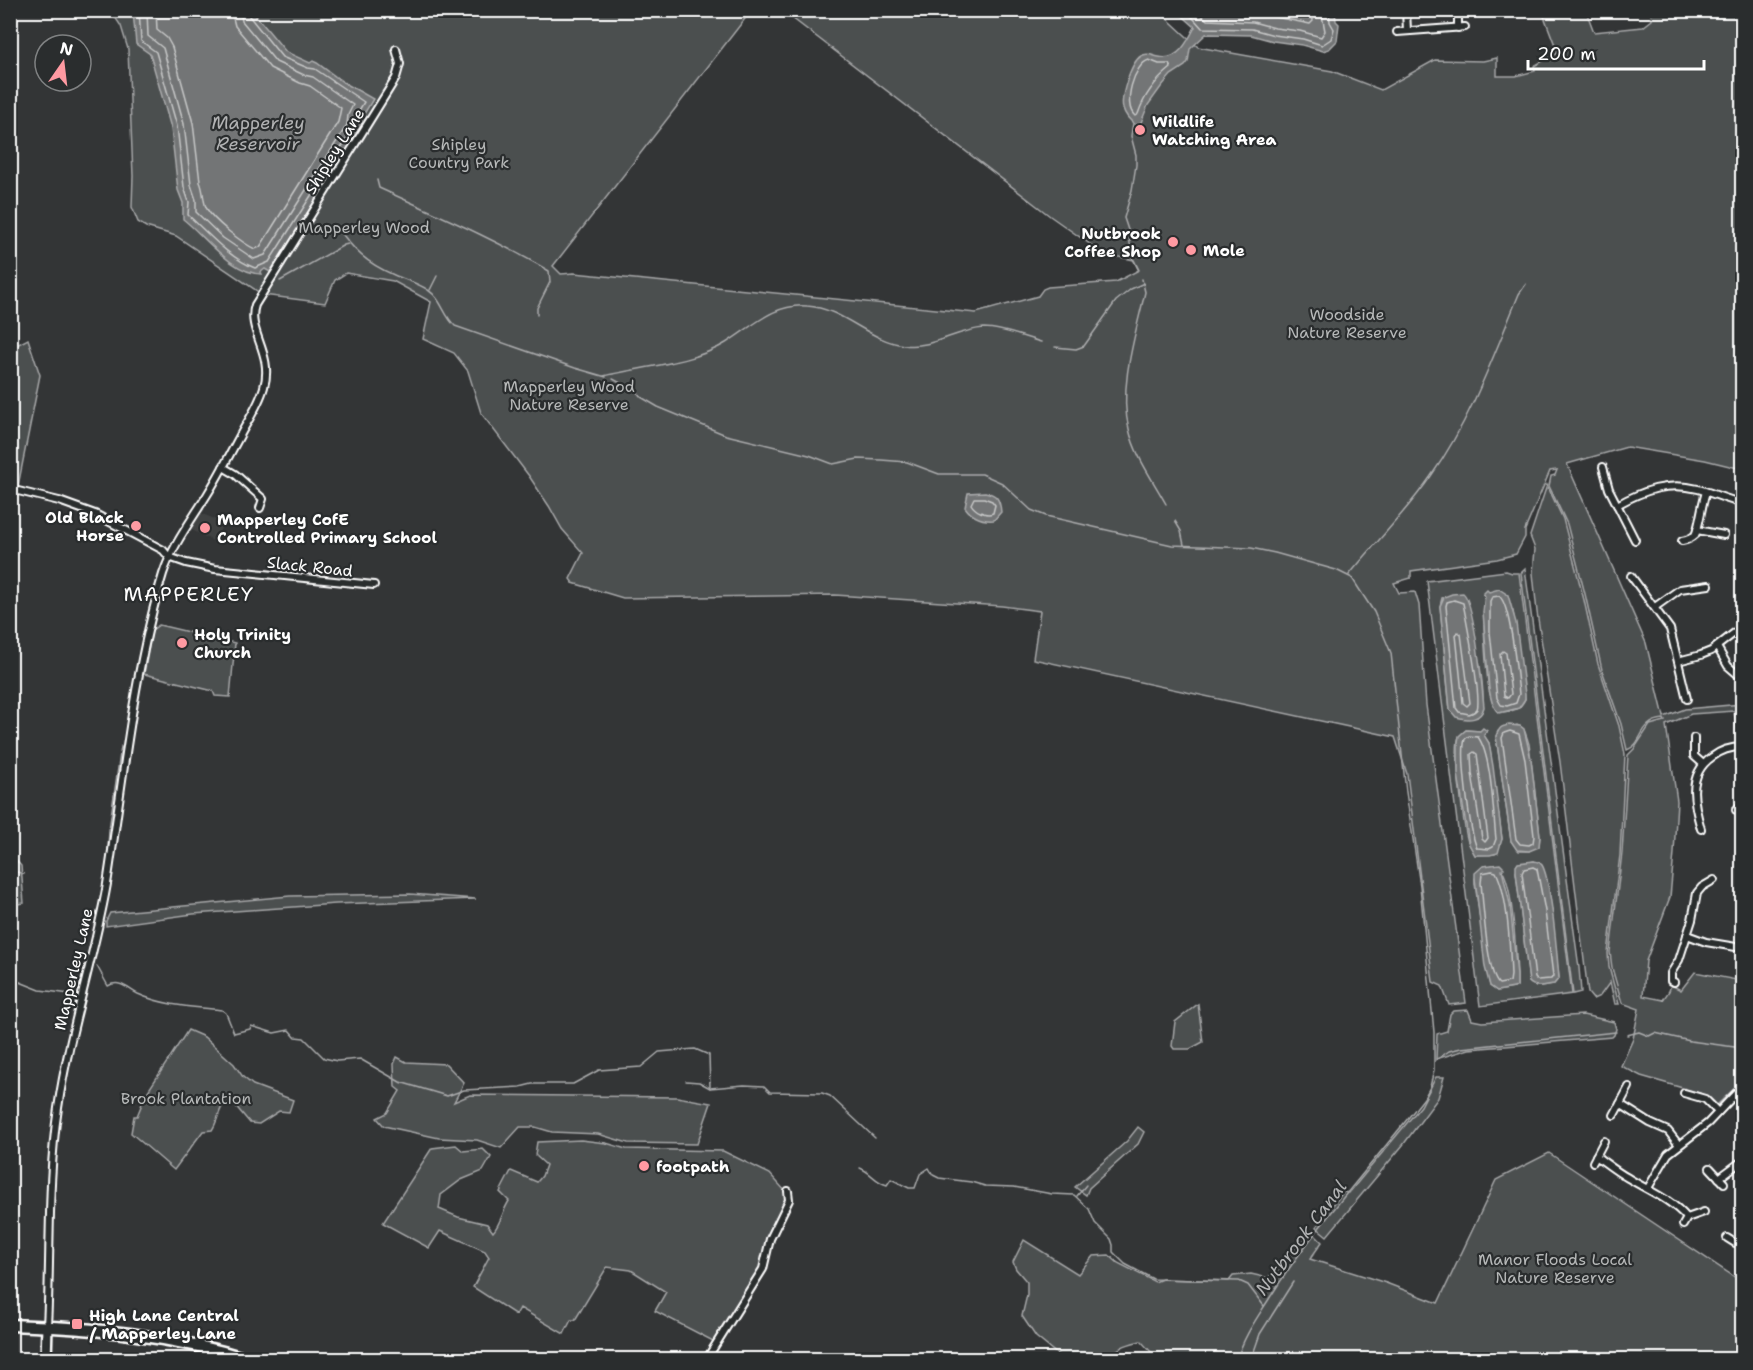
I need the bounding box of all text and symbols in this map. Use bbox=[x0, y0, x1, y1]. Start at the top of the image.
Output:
north arrow bbox=[33, 33, 93, 93]
scale bar bbox=[1528, 33, 1704, 71]
text: N bbox=[58, 37, 75, 61]
text: 200 m bbox=[1537, 42, 1596, 66]
street label: Shipley Lane bbox=[300, 104, 369, 198]
water label: Mapperley Reservoir bbox=[211, 111, 305, 156]
place label: Wildlife Watching Area bbox=[1152, 111, 1277, 150]
marker: Wildlife Watching Area bbox=[1133, 123, 1147, 137]
park label: Shipley Country Park bbox=[409, 134, 509, 173]
park label: Mapperley Wood bbox=[298, 217, 430, 238]
place label: Nutbrook Coffee Shop bbox=[1064, 223, 1161, 262]
marker: Nutbrook Coffee Shop bbox=[1166, 235, 1180, 249]
place label: Mole bbox=[1203, 240, 1245, 261]
marker: Mole bbox=[1184, 243, 1198, 257]
park label: Woodside Nature Reserve bbox=[1287, 304, 1407, 343]
park label: Mapperley Wood Nature Reserve bbox=[503, 376, 635, 415]
place label: Old Black Horse bbox=[45, 507, 124, 546]
place label: Mapperley CofE Controlled Primary School bbox=[217, 509, 437, 548]
marker: Old Black Horse bbox=[129, 519, 143, 533]
marker: Mapperley CofE Controlled Primary School bbox=[198, 521, 212, 535]
street label: Slack Road bbox=[266, 552, 354, 581]
district label: MAPPERLEY bbox=[123, 581, 255, 607]
place label: Holy Trinity Church bbox=[194, 624, 291, 663]
marker: Holy Trinity Church bbox=[175, 636, 189, 650]
street label: Mapperley Lane bbox=[49, 906, 98, 1032]
park label: Brook Plantation bbox=[121, 1088, 251, 1109]
place label: footpath bbox=[656, 1156, 730, 1177]
marker: footpath bbox=[637, 1159, 651, 1173]
water label: Nutbrook Canal bbox=[1250, 1175, 1352, 1300]
park label: Manor Floods Local Nature Reserve bbox=[1478, 1249, 1632, 1288]
place label: High Lane Central / Mapperley Lane bbox=[89, 1305, 239, 1344]
marker: High Lane Central / Mapperley Lane bbox=[70, 1317, 84, 1331]

